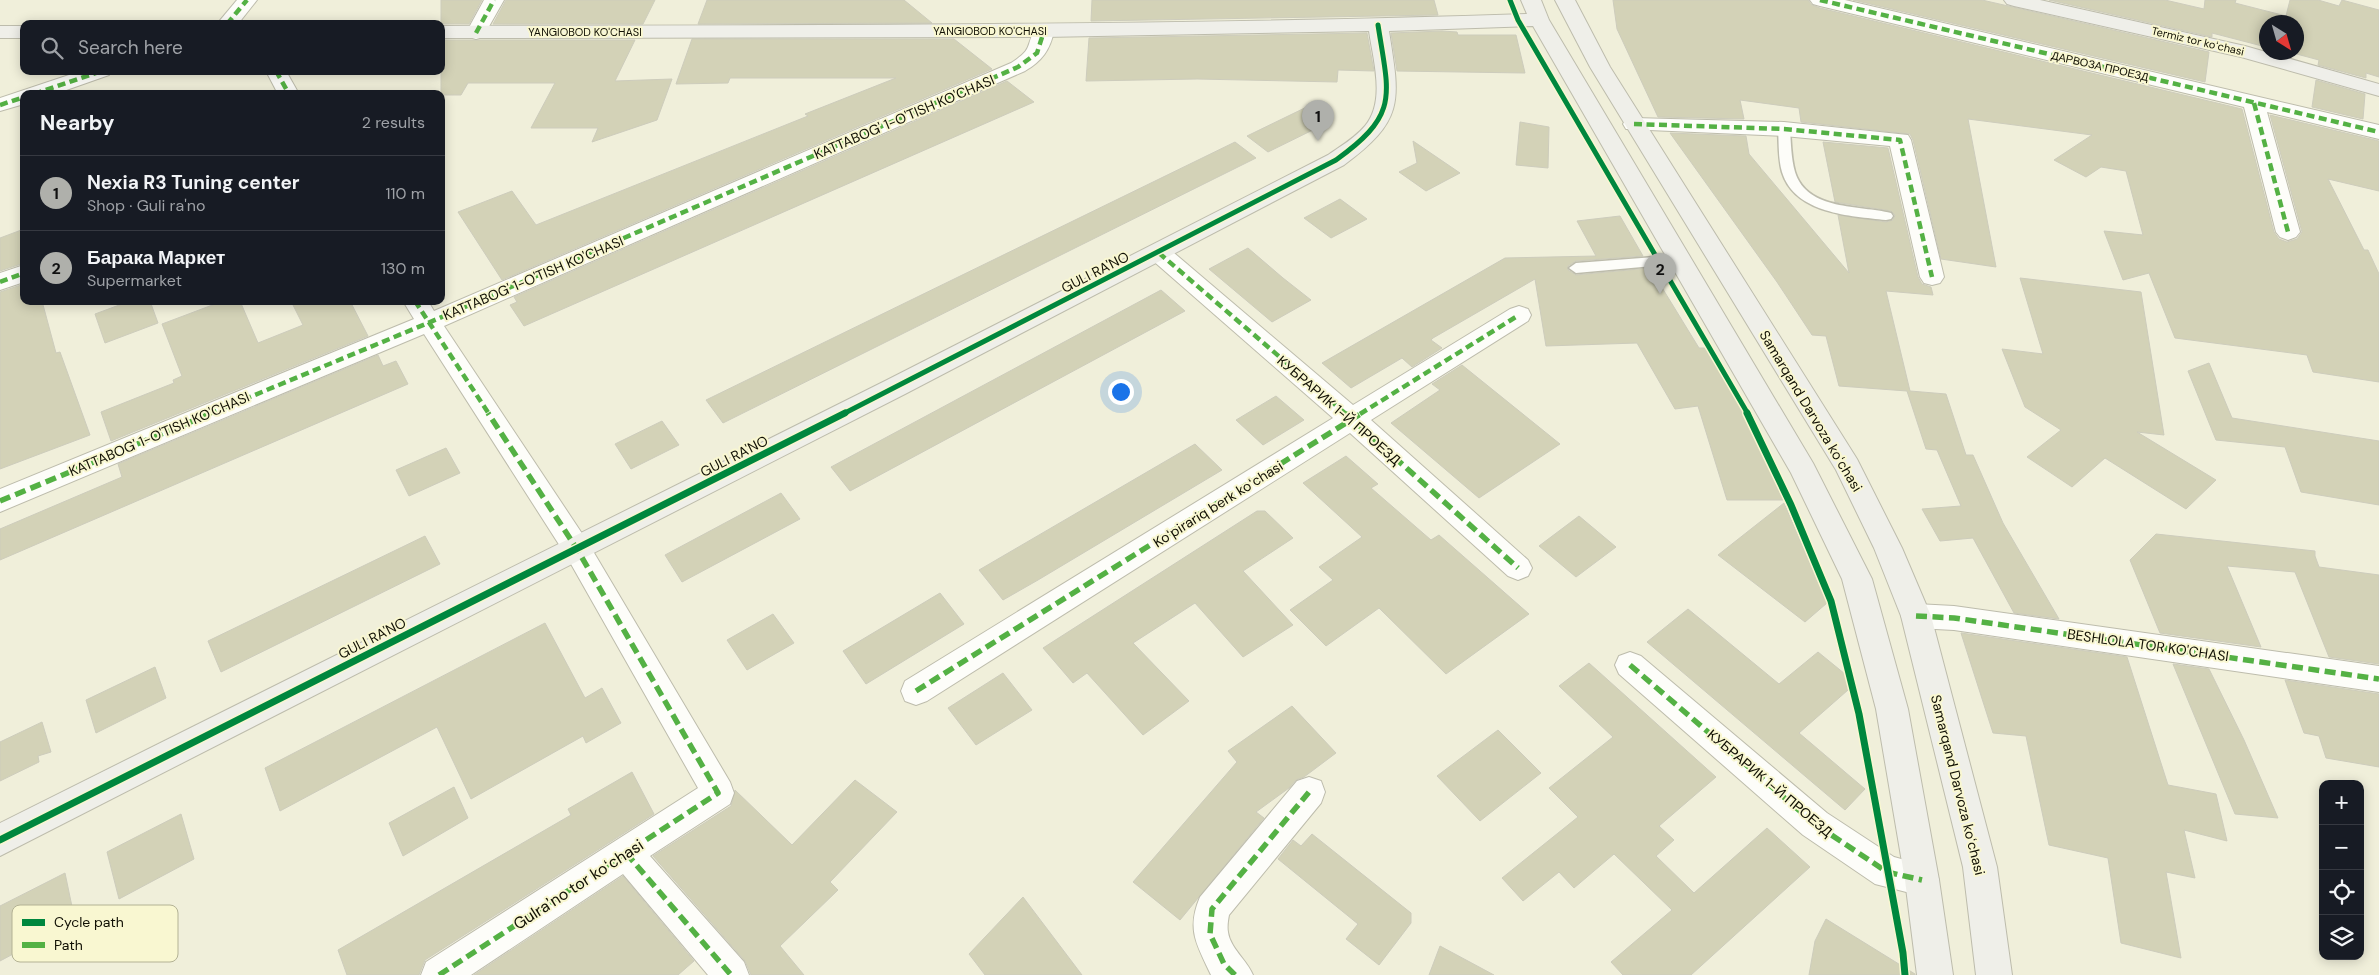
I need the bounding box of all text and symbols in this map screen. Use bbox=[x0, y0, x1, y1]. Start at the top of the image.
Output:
north arrow bbox=[2259, 15, 2304, 60]
search box bbox=[20, 20, 445, 75]
street label: YANGIOBOD KO'CHASI bbox=[933, 24, 1047, 38]
street label: Termiz tor koʻchasi bbox=[2150, 24, 2246, 58]
street label: YANGIOBOD KO'CHASI bbox=[528, 25, 642, 39]
icon: search bbox=[38, 34, 66, 62]
text: Search here bbox=[78, 35, 183, 60]
street label: ДАРВОЗА ПРОЕЗД bbox=[2050, 48, 2150, 84]
street label: KATTABOG' 1-O'TISH KO'CHASI bbox=[811, 71, 997, 163]
pin: 1 bbox=[1302, 100, 1334, 141]
text: Nearby bbox=[40, 109, 114, 137]
text: 2 results bbox=[362, 112, 425, 133]
text: Nexia R3 Tuning center bbox=[87, 170, 300, 195]
text: 1 bbox=[53, 183, 59, 204]
text: 110 m bbox=[386, 183, 425, 204]
text: Shop · Guli ra'no bbox=[87, 195, 205, 216]
street label: KATTABOG' 1-O'TISH KO'CHASI bbox=[440, 232, 626, 324]
text: Барака Маркет bbox=[87, 245, 225, 270]
street label: GULI RA'NO bbox=[1058, 247, 1132, 297]
pin: 2 bbox=[1644, 253, 1676, 294]
text: 2 bbox=[51, 258, 61, 279]
text: 130 m bbox=[381, 258, 425, 279]
text: Supermarket bbox=[87, 270, 182, 291]
street label: Samarqand Darvoza koʻchasi bbox=[1756, 327, 1866, 495]
street label: КУБРАРИК 1-Й ПРОЕЗД bbox=[1273, 351, 1405, 469]
your location bbox=[1108, 379, 1134, 405]
street label: KATTABOG' 1-O'TISH KO'CHASI bbox=[66, 388, 252, 480]
street label: GULI RA'NO bbox=[697, 431, 771, 481]
street label: Koʻpirariq berk koʻchasi bbox=[1150, 457, 1286, 551]
street label: GULI RA'NO bbox=[335, 613, 409, 663]
street label: BESHLOLA TOR KO'CHASI bbox=[2066, 625, 2230, 665]
street label: Samarqand Darvoza koʻchasi bbox=[1927, 693, 1989, 877]
street label: КУБРАРИК 1-Й ПРОЕЗД bbox=[1704, 725, 1837, 841]
map controls bbox=[2319, 780, 2364, 960]
button: + bbox=[2319, 780, 2364, 825]
button: − bbox=[2319, 825, 2364, 870]
street label: Gulraʼno tor koʻchasi bbox=[509, 834, 647, 934]
button: locate bbox=[2319, 870, 2364, 915]
legend bbox=[12, 905, 178, 962]
text: Cycle path bbox=[54, 913, 124, 931]
button: layers bbox=[2319, 915, 2364, 960]
text: Path bbox=[54, 936, 83, 954]

